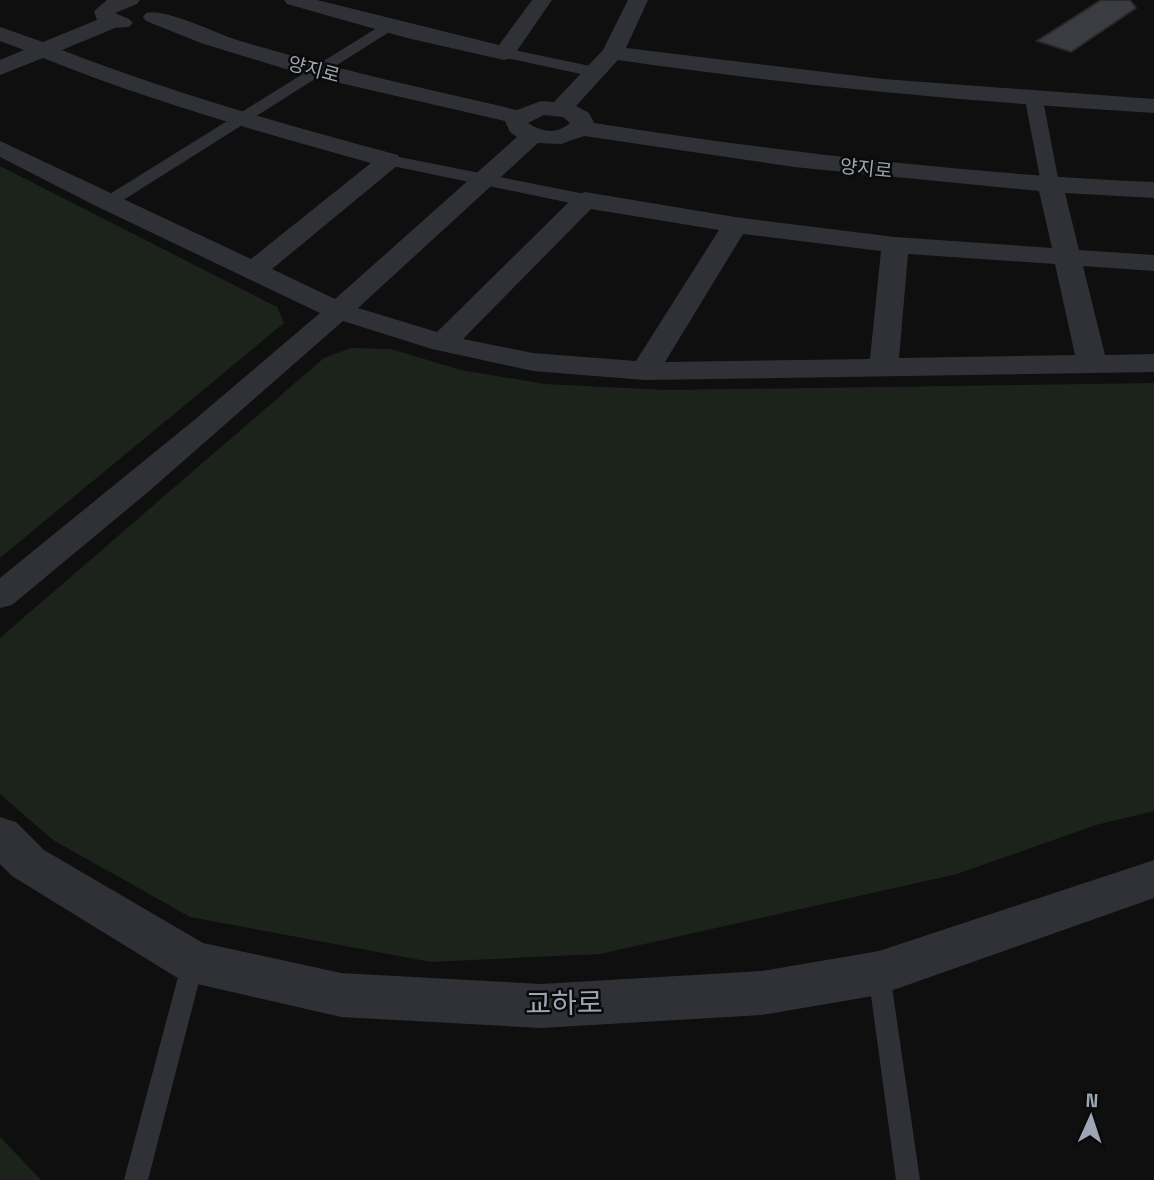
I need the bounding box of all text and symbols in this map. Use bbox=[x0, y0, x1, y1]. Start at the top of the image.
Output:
street label: 양지로 bbox=[285, 51, 342, 88]
street label: 양지로 bbox=[839, 153, 893, 184]
street label: 교하로 bbox=[525, 984, 603, 1022]
north arrow bbox=[1056, 1082, 1126, 1152]
text: N bbox=[1085, 1088, 1099, 1113]

